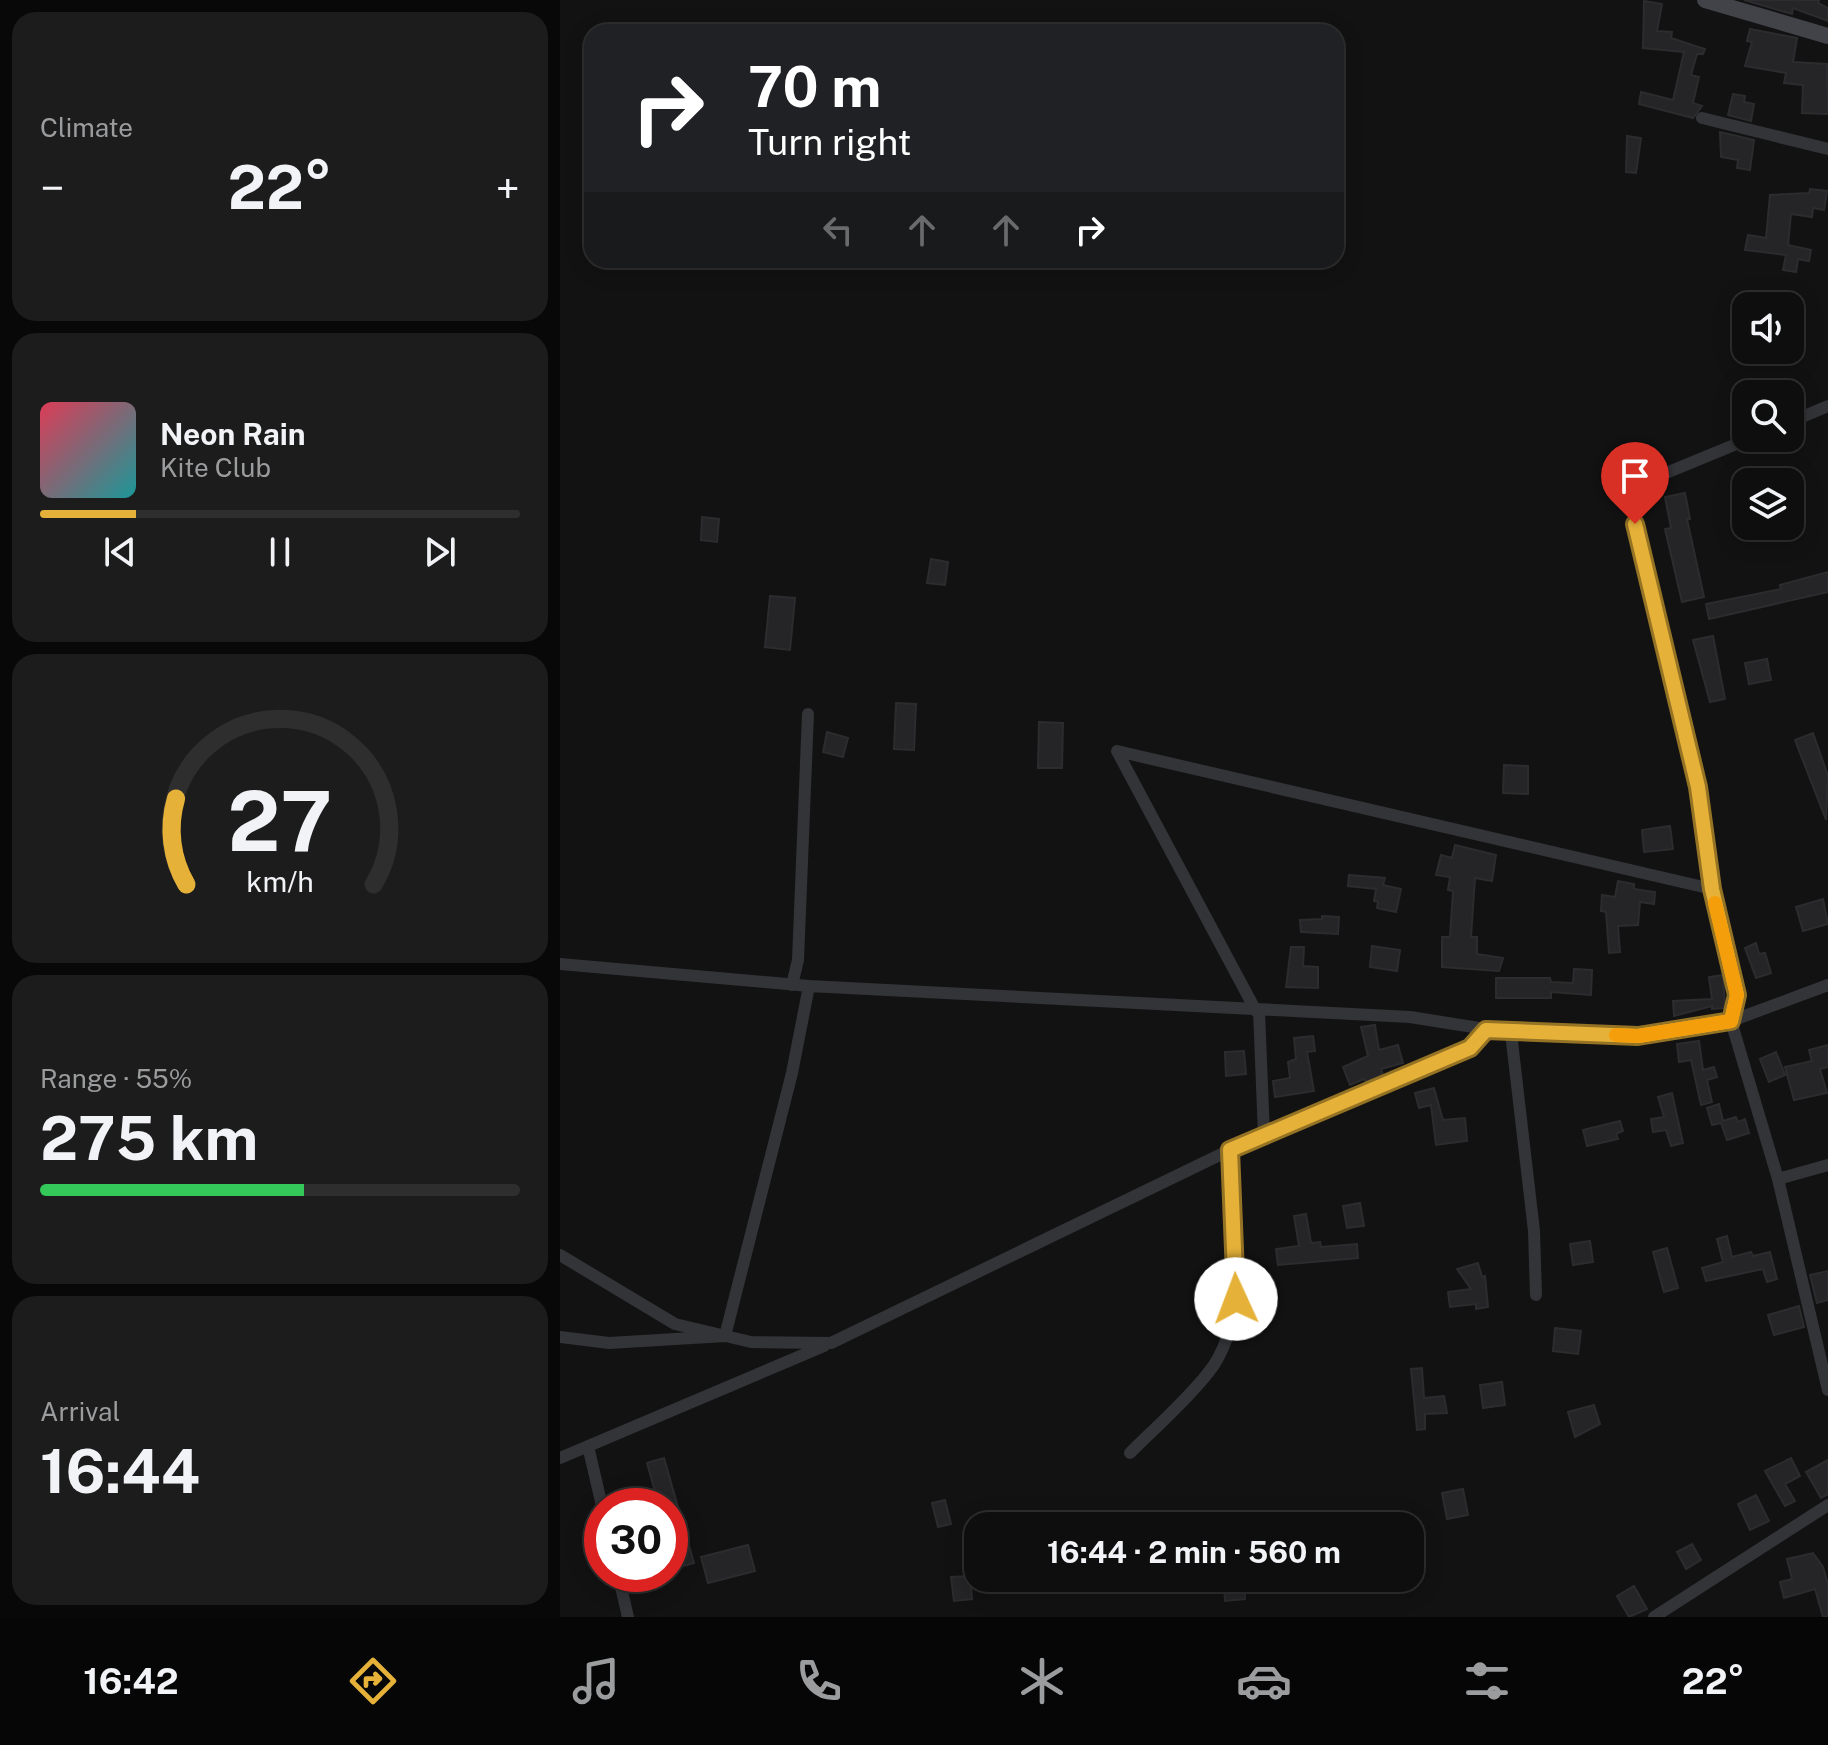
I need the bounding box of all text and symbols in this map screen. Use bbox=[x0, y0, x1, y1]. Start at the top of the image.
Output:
text: 70 m bbox=[748, 54, 881, 120]
icon: right bbox=[616, 56, 720, 160]
text: Climate bbox=[40, 112, 133, 143]
text: Turn right bbox=[748, 121, 911, 163]
text: 22° bbox=[228, 152, 332, 223]
text: − bbox=[40, 162, 64, 214]
text: + bbox=[496, 162, 520, 214]
icon: left bbox=[816, 208, 860, 252]
icon: ahead bbox=[900, 208, 944, 252]
icon: ahead bbox=[984, 208, 1028, 252]
icon: right bbox=[1068, 208, 1112, 252]
map controls bbox=[1732, 292, 1804, 540]
button: sound bbox=[1732, 292, 1804, 364]
button: search bbox=[1732, 380, 1804, 452]
text: Neon Rain bbox=[160, 416, 306, 452]
pin bbox=[1601, 442, 1669, 524]
text: Kite Club bbox=[160, 452, 271, 483]
icon: arrive bbox=[1613, 454, 1657, 498]
button: layers bbox=[1732, 468, 1804, 540]
icon: previous bbox=[98, 530, 142, 574]
icon: pause bbox=[258, 530, 302, 574]
icon: next bbox=[418, 530, 462, 574]
text: 27 bbox=[228, 771, 332, 869]
text: km/h bbox=[246, 865, 314, 898]
text: Range · 55% bbox=[40, 1063, 192, 1094]
text: 275 km bbox=[40, 1103, 258, 1174]
position arrow bbox=[1194, 1257, 1278, 1341]
text: Arrival bbox=[40, 1396, 120, 1427]
text: 16:44 bbox=[40, 1436, 200, 1507]
speed limit sign: 30 bbox=[584, 1488, 688, 1592]
text: 16:44 · 2 min · 560 m bbox=[1047, 1534, 1341, 1570]
icon: directions bbox=[345, 1653, 401, 1709]
icon: music bbox=[568, 1653, 624, 1709]
icon: phone bbox=[791, 1653, 847, 1709]
icon: climate bbox=[1014, 1653, 1070, 1709]
icon: car bbox=[1236, 1653, 1292, 1709]
icon: filters bbox=[1459, 1653, 1515, 1709]
text: 16:42 bbox=[83, 1660, 179, 1702]
text: 22° bbox=[1682, 1660, 1745, 1702]

